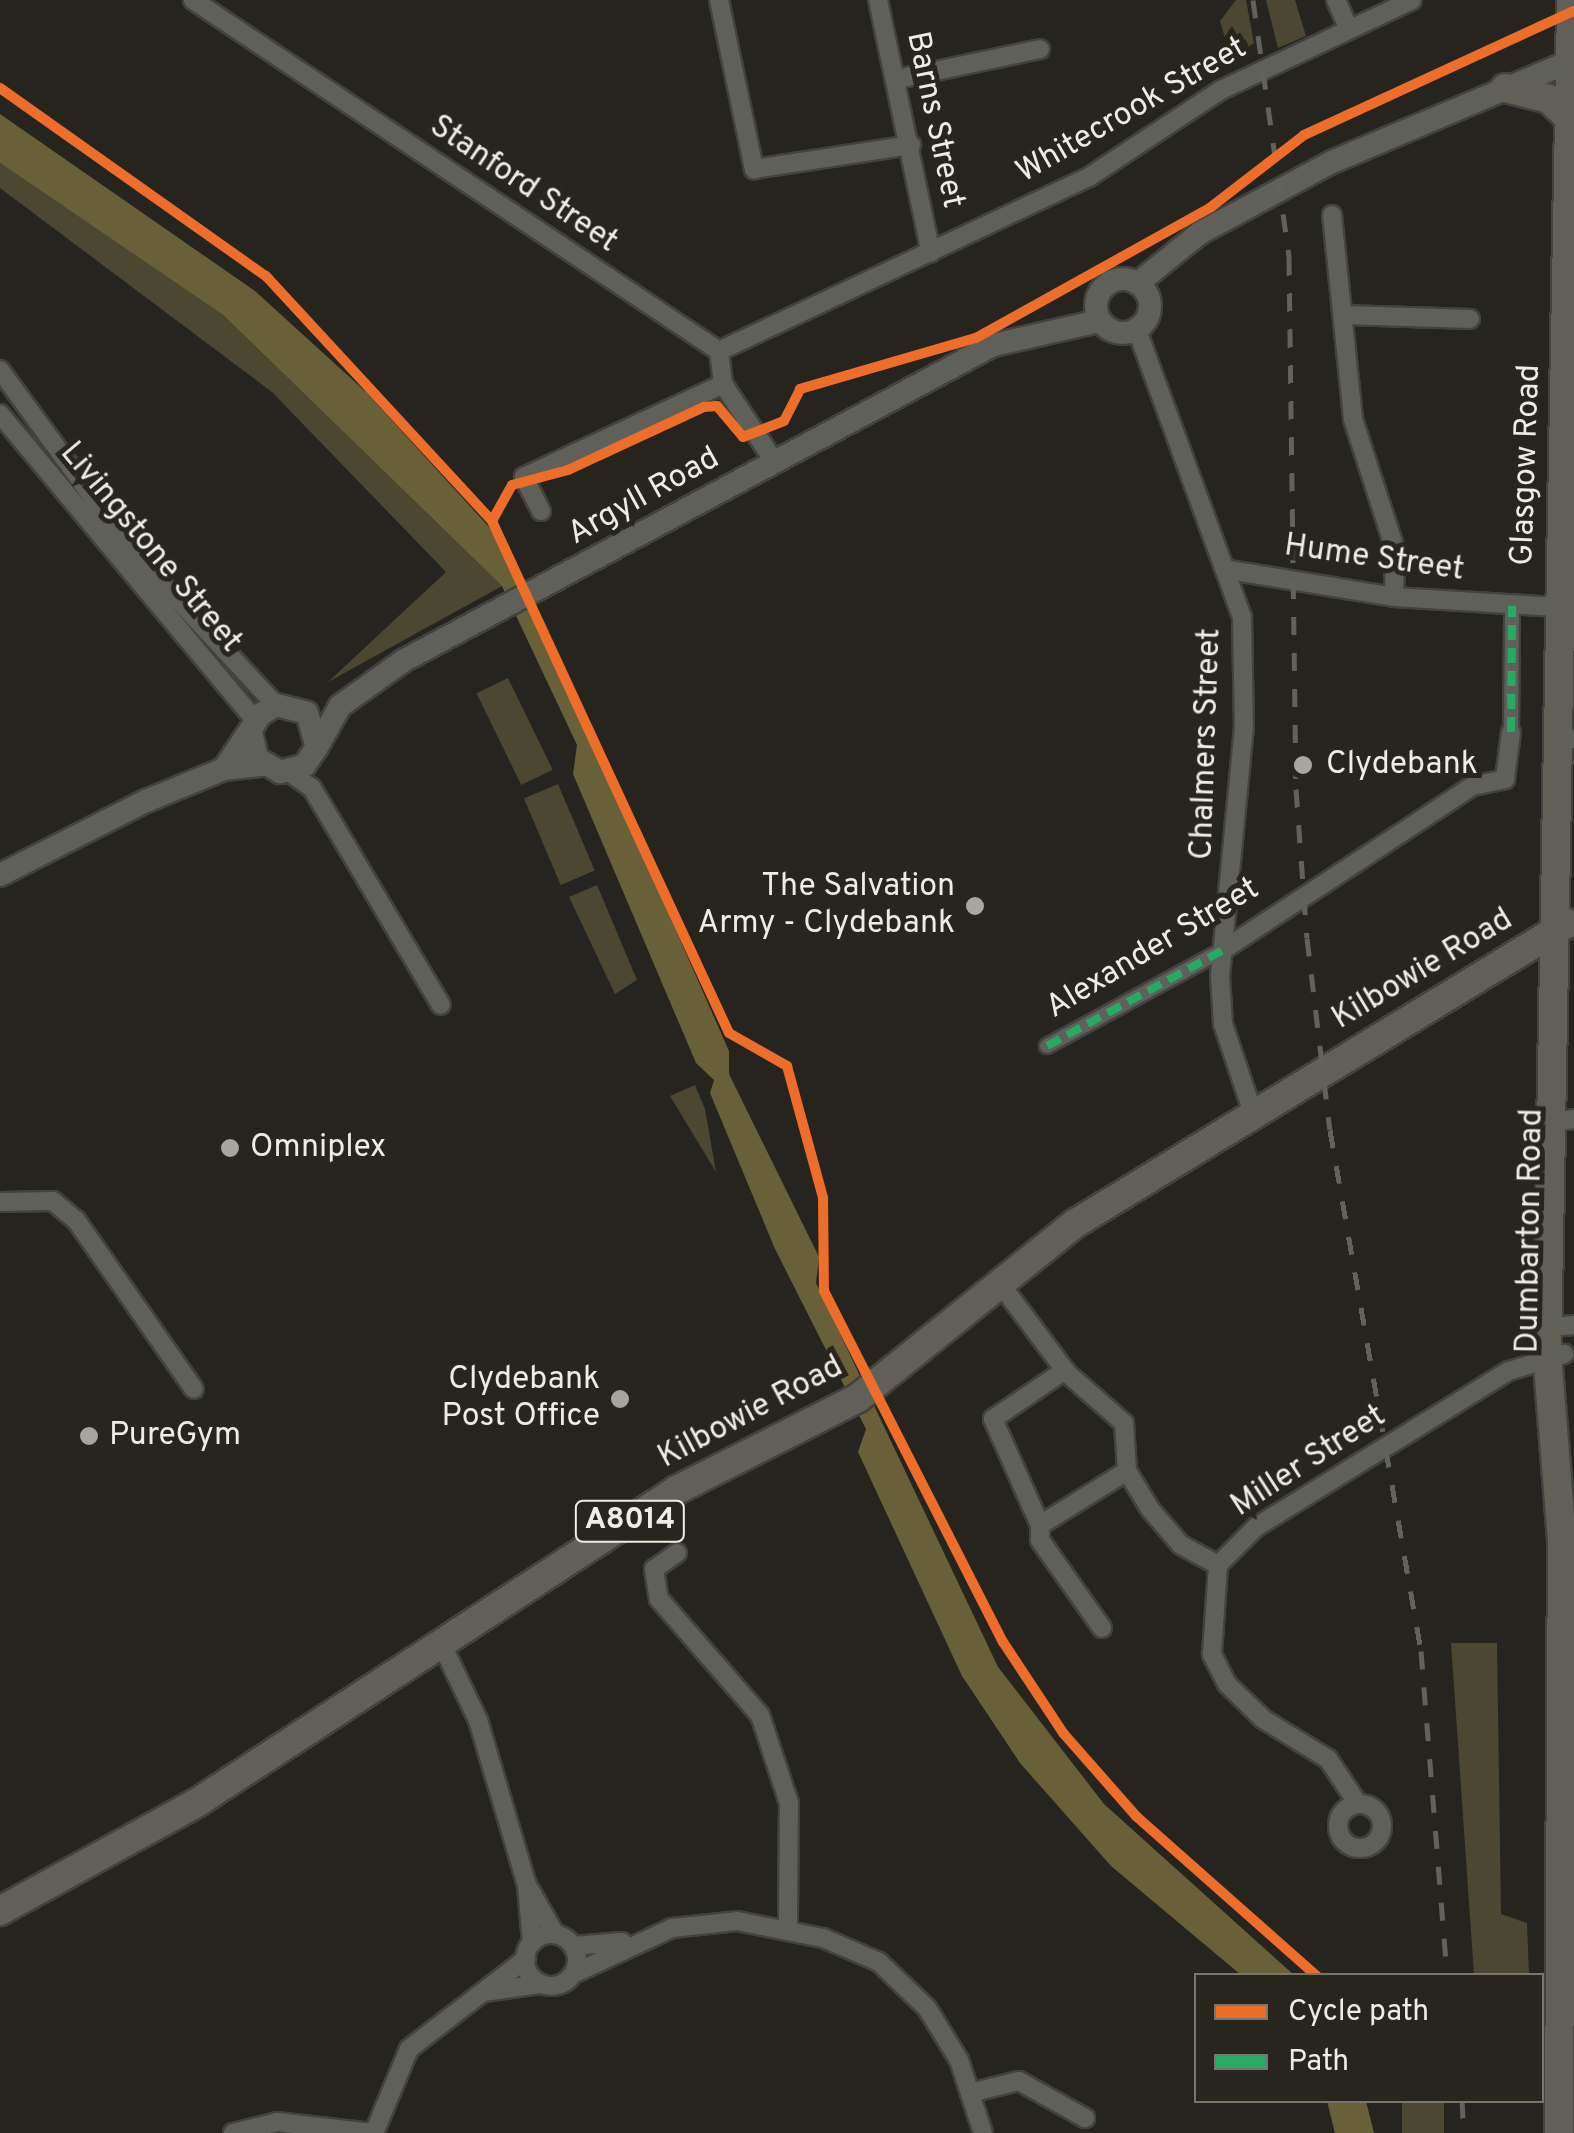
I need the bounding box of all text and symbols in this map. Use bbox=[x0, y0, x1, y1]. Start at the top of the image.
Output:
street label: Barns Street bbox=[897, 28, 971, 212]
street label: Whitecrook Street bbox=[1010, 30, 1254, 192]
street label: Stanford Street bbox=[422, 108, 624, 262]
street label: Glasgow Road bbox=[1504, 363, 1550, 567]
street label: Livingstone Street bbox=[51, 435, 249, 661]
street label: Argyll Road bbox=[562, 440, 726, 554]
street label: Hume Street bbox=[1282, 527, 1466, 591]
street label: Chalmers Street bbox=[1184, 627, 1230, 861]
place label: Clydebank bbox=[1326, 746, 1478, 784]
marker: Clydebank bbox=[1290, 752, 1316, 778]
place label: The Salvation Army - Clydebank bbox=[697, 869, 955, 944]
street label: Alexander Street bbox=[1040, 870, 1266, 1028]
marker: The Salvation Army - Clydebank bbox=[964, 895, 986, 917]
street label: Kilbowie Road bbox=[1326, 901, 1520, 1039]
street label: Dumbarton Road bbox=[1510, 1108, 1552, 1354]
place label: Omniplex bbox=[250, 1129, 386, 1167]
marker: Omniplex bbox=[219, 1137, 241, 1159]
street label: Kilbowie Road bbox=[652, 1348, 850, 1478]
place label: Clydebank Post Office bbox=[441, 1362, 600, 1437]
marker: Clydebank Post Office bbox=[609, 1388, 631, 1410]
street label: Miller Street bbox=[1225, 1398, 1393, 1526]
place label: PureGym bbox=[109, 1417, 241, 1455]
marker: PureGym bbox=[78, 1425, 100, 1447]
road number: A8014 bbox=[572, 1496, 688, 1546]
legend bbox=[1194, 1973, 1544, 2103]
text: Cycle path bbox=[1288, 1994, 1429, 2031]
text: Path bbox=[1288, 2044, 1349, 2081]

